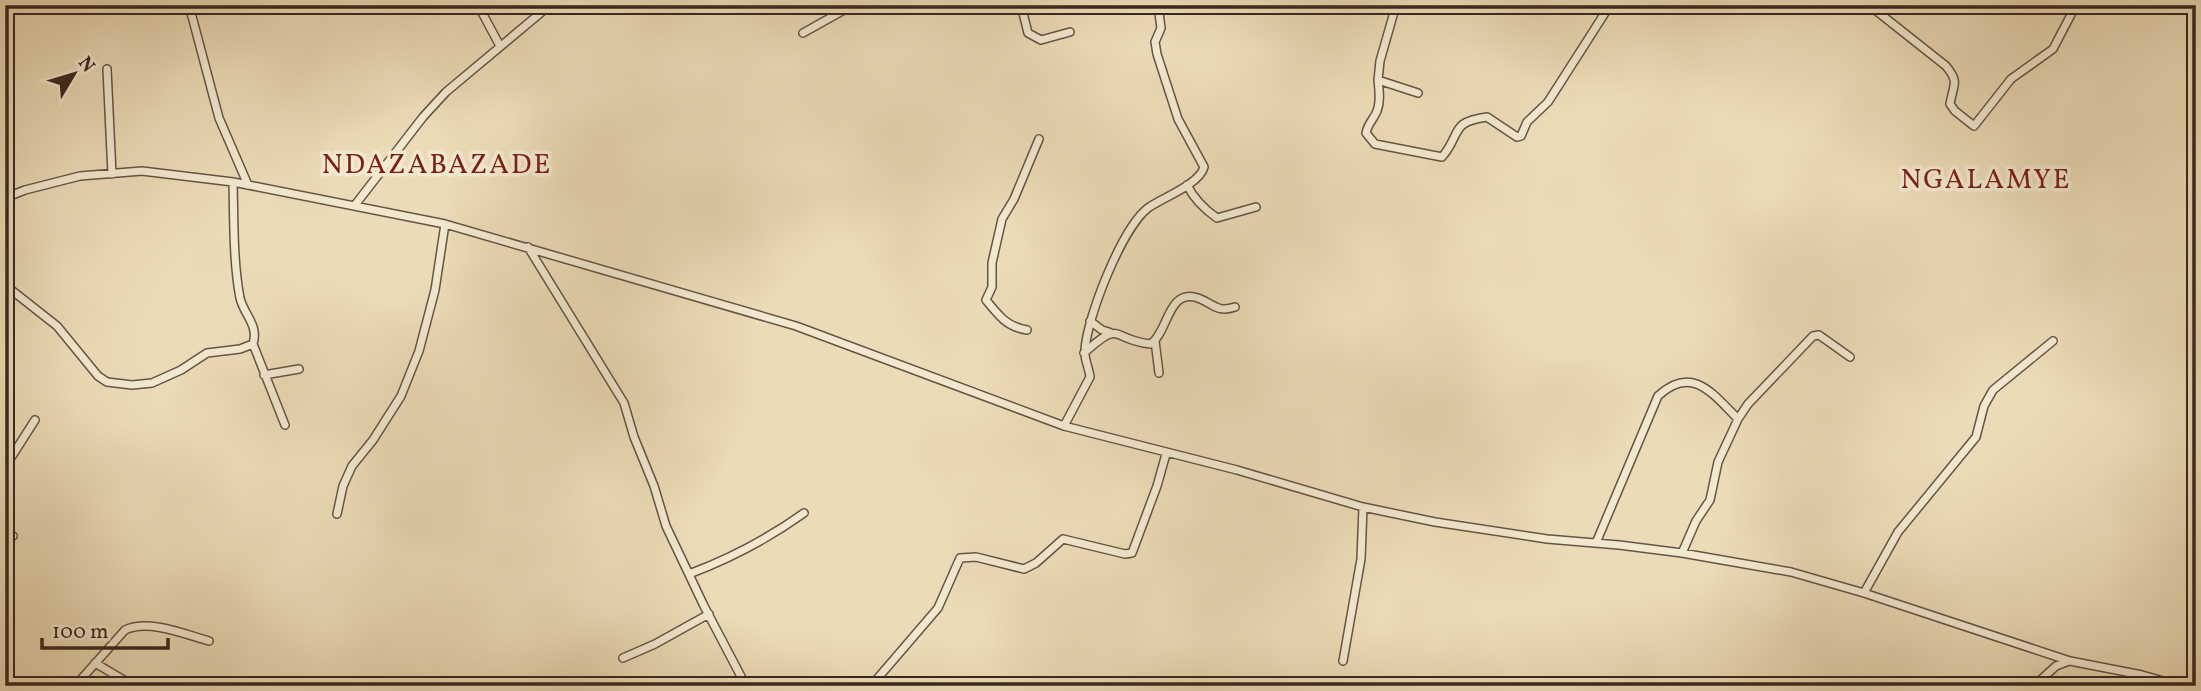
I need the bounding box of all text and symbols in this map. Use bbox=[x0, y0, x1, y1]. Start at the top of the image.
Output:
north arrow bbox=[38, 38, 108, 108]
text: N bbox=[71, 51, 100, 78]
district label: NDAZABAZADE bbox=[322, 146, 552, 185]
district label: NGALAMYE bbox=[1900, 161, 2072, 200]
scale bar bbox=[42, 607, 168, 651]
text: 100 m bbox=[52, 618, 109, 647]

